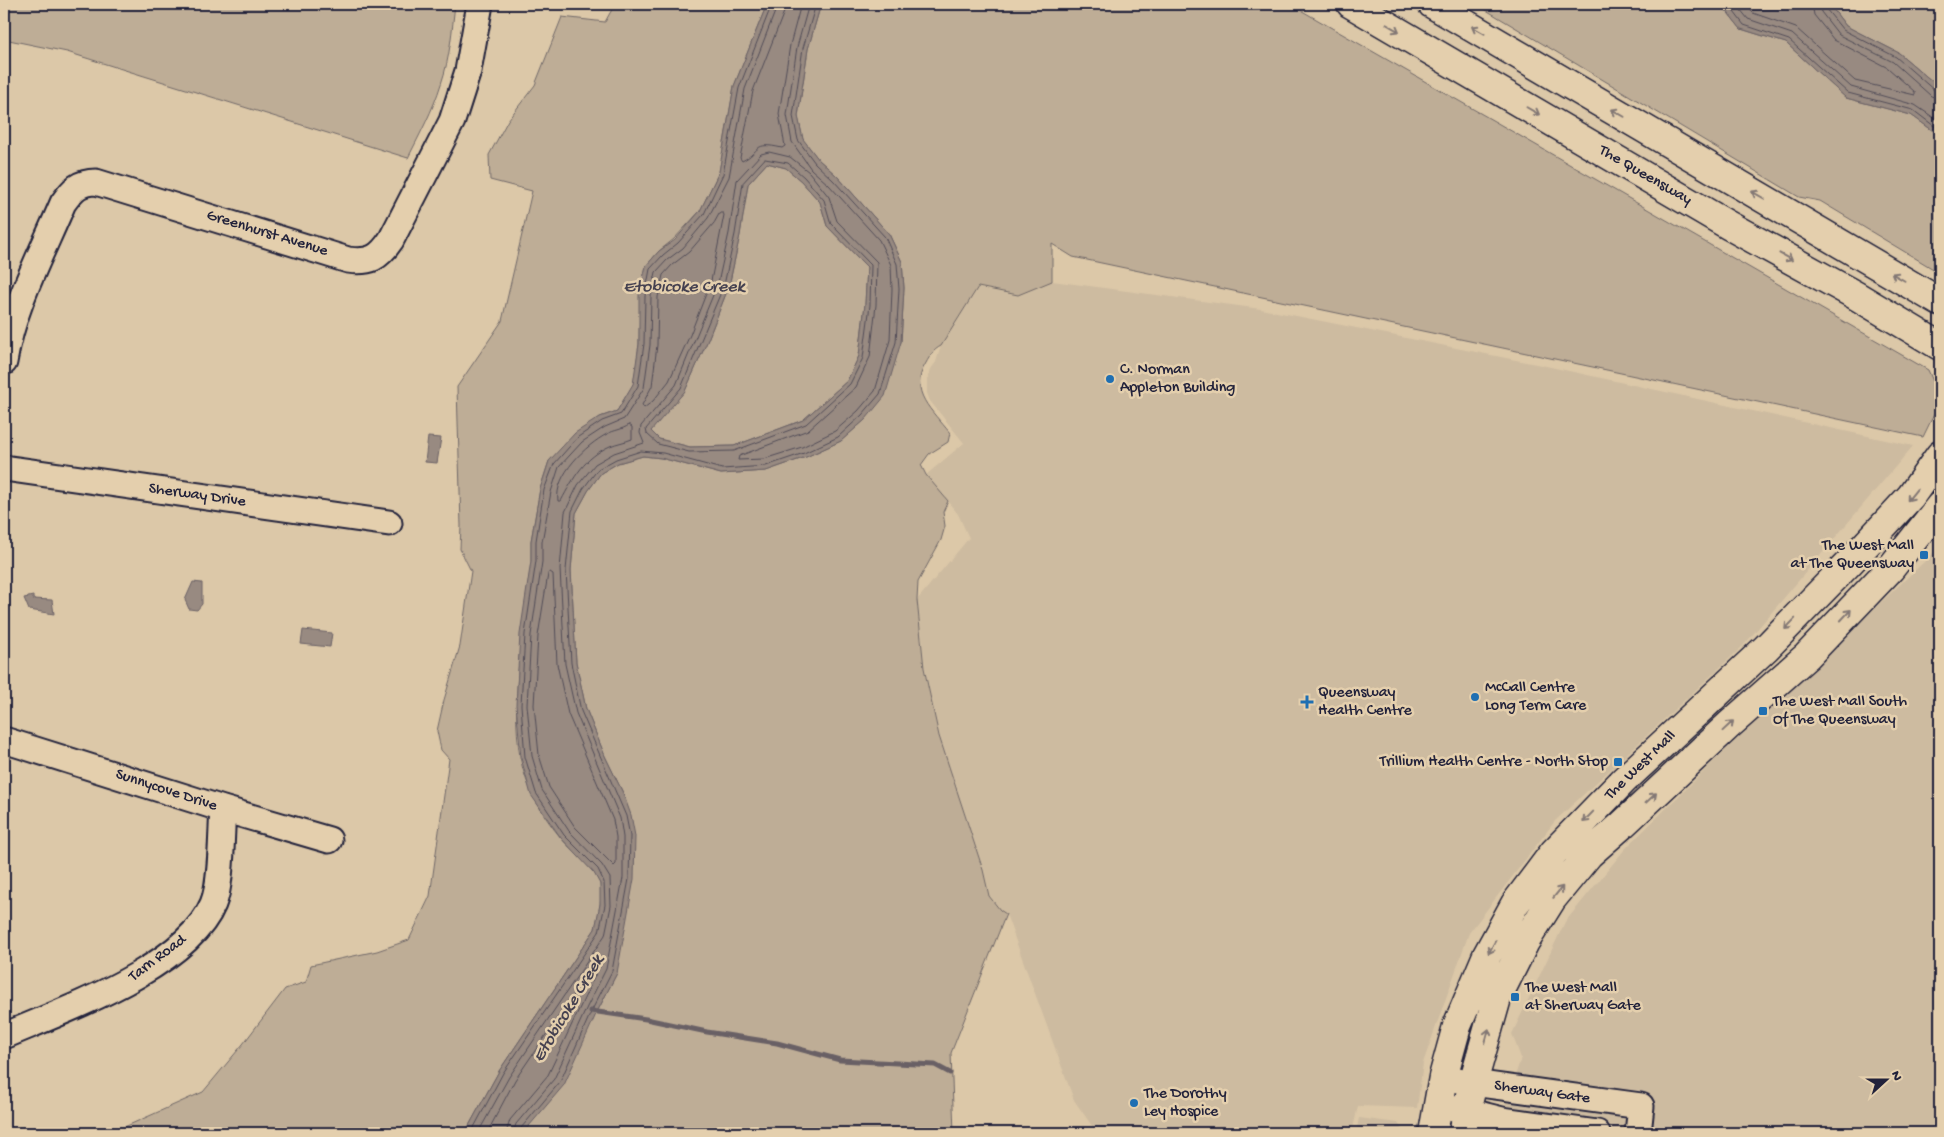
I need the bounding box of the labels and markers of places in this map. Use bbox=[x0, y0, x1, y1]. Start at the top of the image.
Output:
place label: C. Norman Appleton Building bbox=[1120, 361, 1235, 398]
marker: C. Norman Appleton Building bbox=[1104, 373, 1116, 385]
place label: The West Mall at The Queensway bbox=[1791, 537, 1914, 574]
marker: The West Mall at The Queensway bbox=[1918, 549, 1930, 561]
place label: McCall Centre Long Term Care bbox=[1485, 679, 1587, 716]
place label: Queensway Health Centre bbox=[1318, 684, 1412, 721]
marker: McCall Centre Long Term Care bbox=[1469, 691, 1481, 703]
place label: The West Mall South Of The Queensway bbox=[1772, 693, 1907, 730]
marker: Queensway Health Centre bbox=[1300, 695, 1314, 709]
marker: The West Mall South Of The Queensway bbox=[1757, 705, 1769, 717]
place label: Trillium Health Centre - North Stop bbox=[1379, 753, 1608, 772]
marker: Trillium Health Centre - North Stop bbox=[1612, 756, 1624, 768]
place label: The West Mall at Sherway Gate bbox=[1524, 979, 1642, 1016]
marker: The West Mall at Sherway Gate bbox=[1509, 991, 1521, 1003]
place label: The Dorothy Ley Hospice bbox=[1143, 1085, 1227, 1122]
marker: The Dorothy Ley Hospice bbox=[1128, 1097, 1140, 1109]

